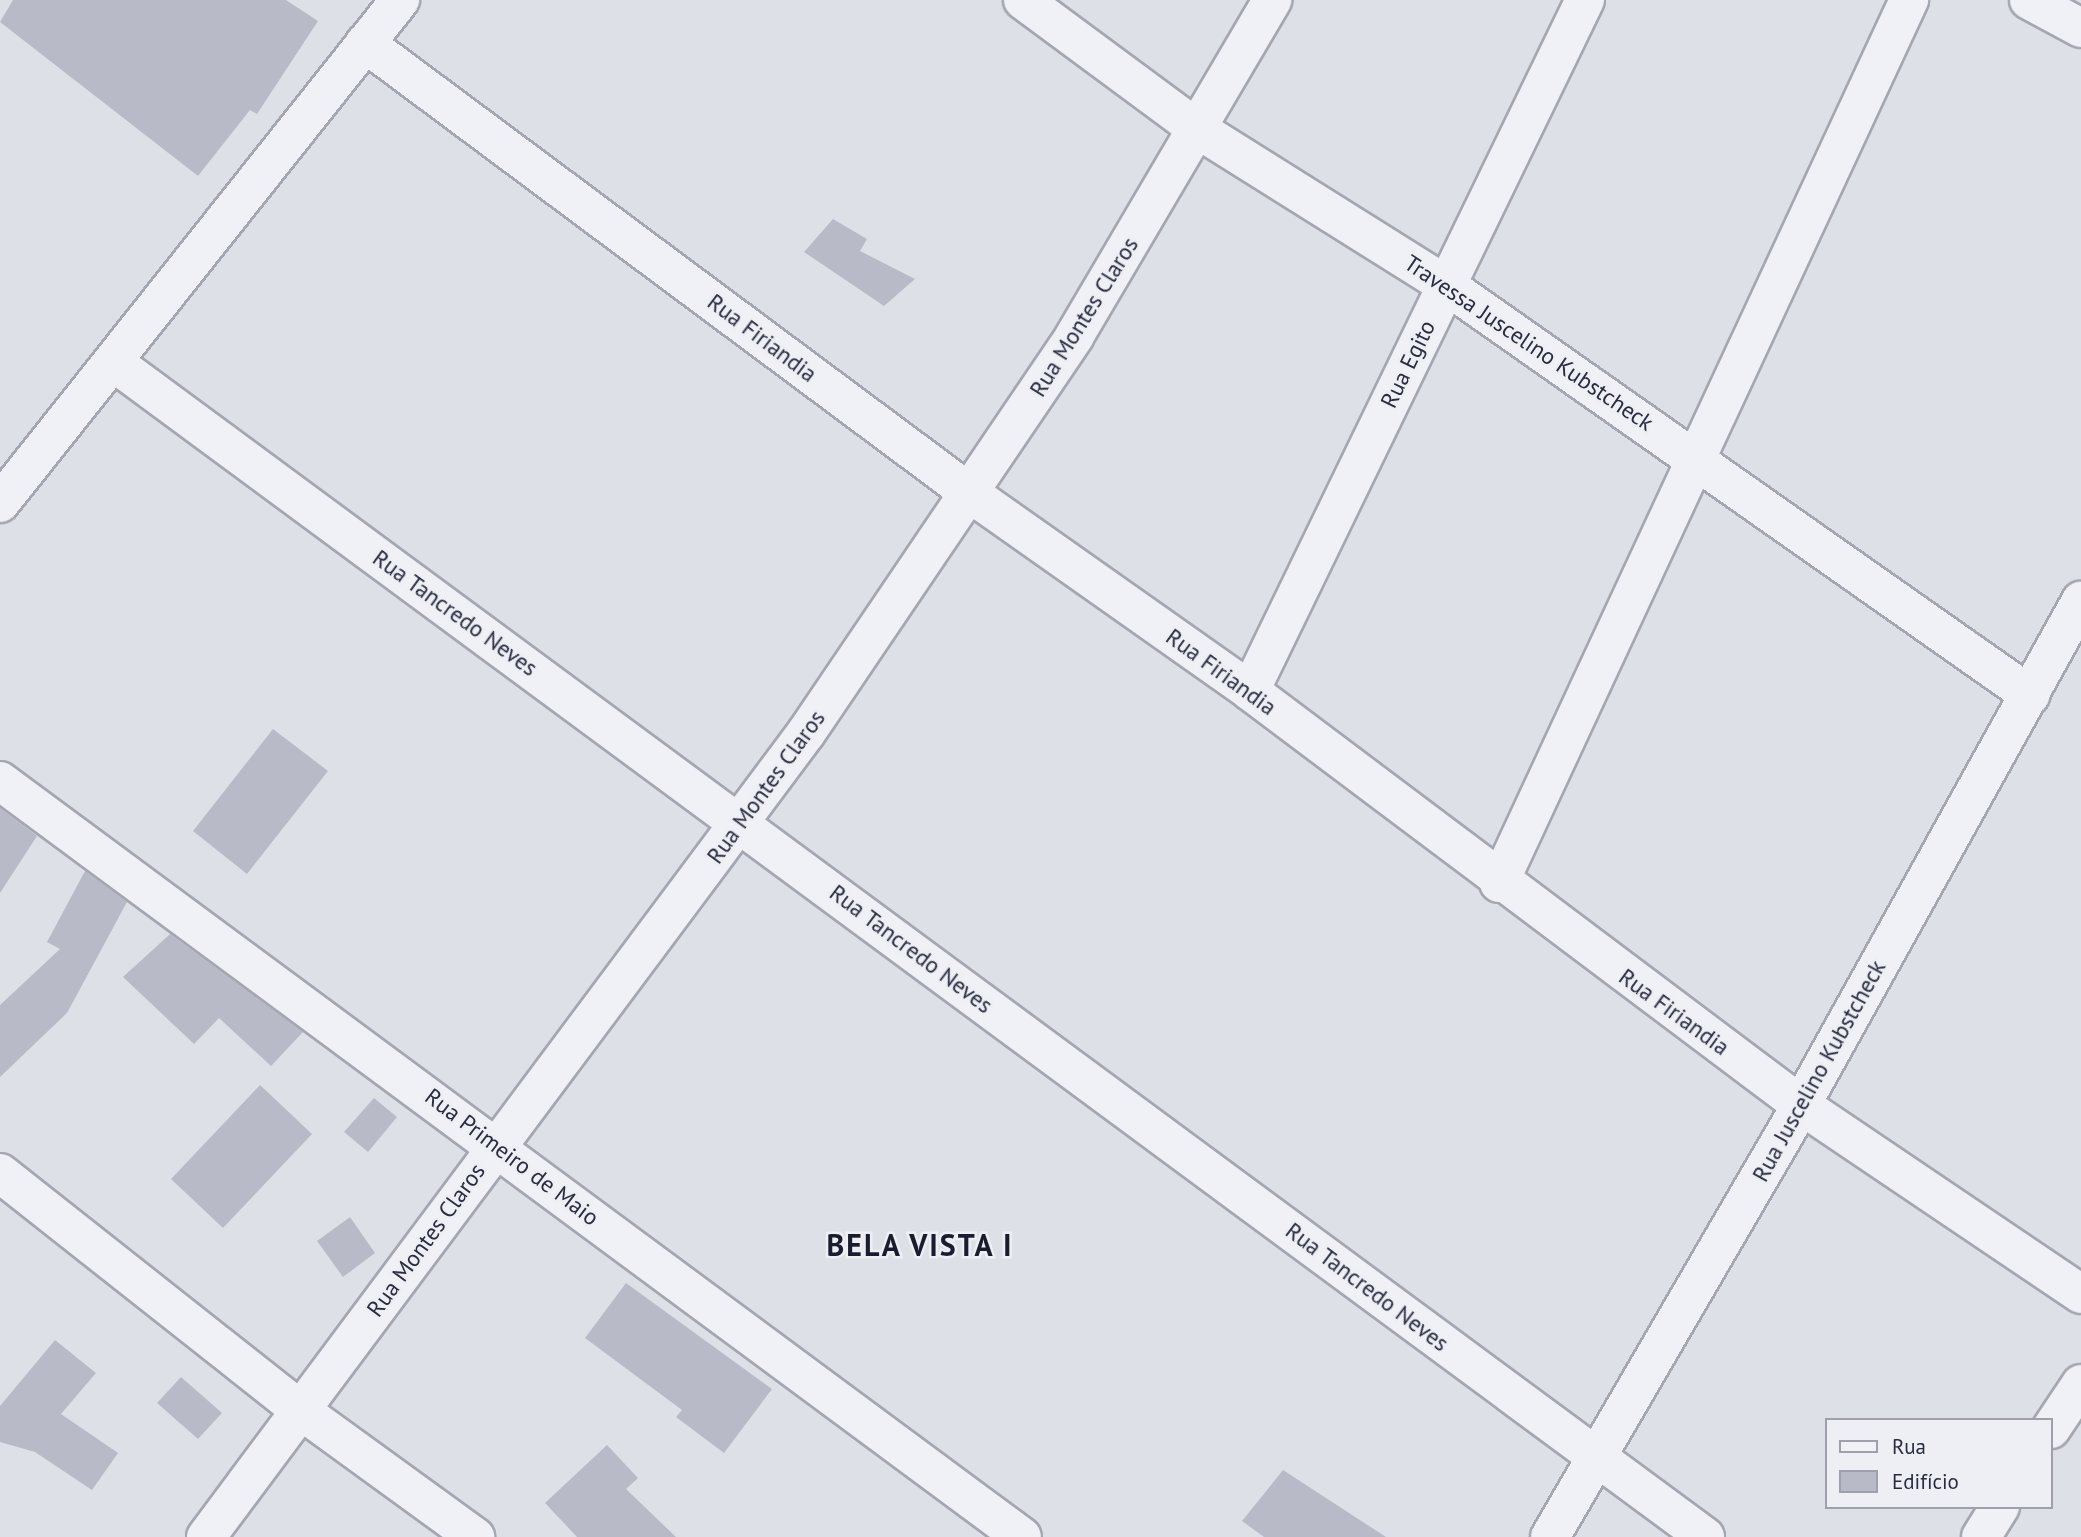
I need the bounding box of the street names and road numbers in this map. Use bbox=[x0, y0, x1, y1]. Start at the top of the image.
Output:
street label: Rua Montes Claros bbox=[1024, 232, 1144, 402]
street label: Travessa Juscelino Kubstcheck bbox=[1399, 249, 1659, 437]
street label: Rua Firiandia bbox=[702, 288, 822, 388]
street label: Rua Egito bbox=[1375, 316, 1441, 412]
street label: Rua Tancredo Neves bbox=[367, 544, 543, 682]
street label: Rua Firiandia bbox=[1161, 623, 1281, 721]
street label: Rua Montes Claros bbox=[701, 705, 831, 869]
street label: Rua Tancredo Neves bbox=[824, 879, 998, 1019]
street label: Rua Juscelino Kubstcheck bbox=[1747, 955, 1891, 1187]
street label: Rua Firiandia bbox=[1614, 963, 1734, 1061]
street label: Rua Primeiro de Maio bbox=[420, 1083, 604, 1231]
street label: Rua Montes Claros bbox=[361, 1158, 491, 1322]
street label: Rua Tancredo Neves bbox=[1280, 1217, 1454, 1357]

